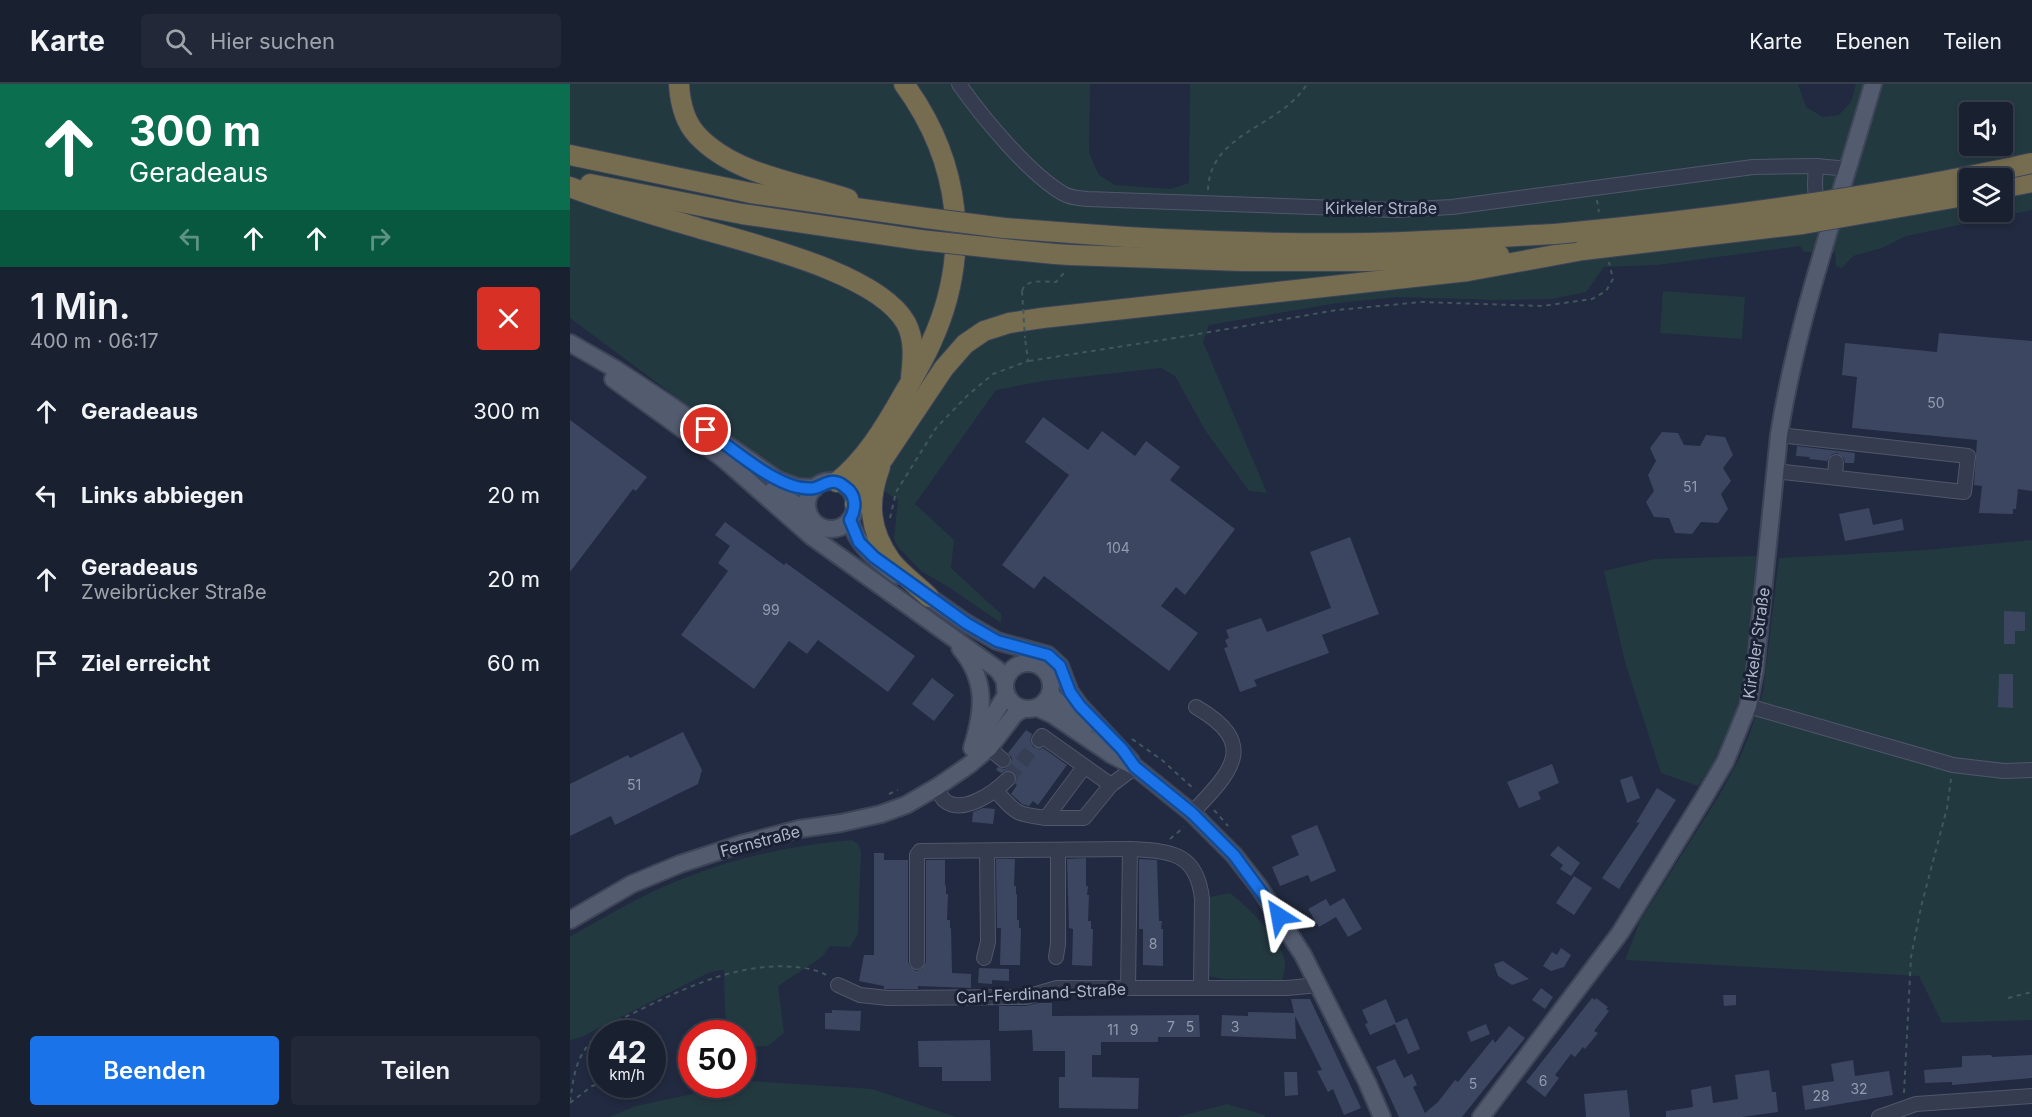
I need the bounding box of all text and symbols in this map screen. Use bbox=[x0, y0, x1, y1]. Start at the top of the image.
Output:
search box bbox=[141, 14, 561, 68]
text: Karte bbox=[30, 24, 105, 58]
icon: search bbox=[162, 25, 195, 58]
text: Hier suchen bbox=[210, 28, 335, 54]
text: Karte bbox=[1749, 29, 1802, 54]
text: Ebenen bbox=[1835, 29, 1910, 54]
text: Teilen bbox=[1943, 29, 2002, 54]
map controls bbox=[1959, 102, 2013, 222]
button: sound bbox=[1959, 102, 2013, 156]
text: 300 m bbox=[129, 105, 261, 156]
icon: ahead bbox=[30, 108, 108, 186]
text: Geradeaus bbox=[129, 156, 268, 189]
button: layers bbox=[1959, 168, 2013, 222]
street label: Kirkeler Straße bbox=[1325, 198, 1437, 218]
icon: left bbox=[174, 222, 207, 255]
icon: ahead bbox=[237, 222, 270, 255]
icon: ahead bbox=[300, 222, 333, 255]
icon: right bbox=[363, 222, 396, 255]
text: 1 Min. bbox=[30, 284, 130, 328]
button: close bbox=[477, 287, 540, 350]
text: 400 m · 06:17 bbox=[30, 329, 159, 353]
house number: 50 bbox=[1927, 394, 1945, 411]
icon: ahead bbox=[30, 395, 63, 428]
text: Geradeaus bbox=[81, 398, 198, 424]
text: 300 m bbox=[473, 398, 540, 424]
pin bbox=[680, 404, 731, 455]
icon: arrive bbox=[689, 413, 722, 446]
house number: 51 bbox=[1683, 478, 1697, 495]
icon: left bbox=[30, 479, 63, 512]
text: Links abbiegen bbox=[81, 482, 244, 508]
text: 20 m bbox=[487, 482, 540, 508]
house number: 104 bbox=[1106, 539, 1130, 556]
text: Geradeaus bbox=[81, 554, 198, 580]
icon: ahead bbox=[30, 563, 63, 596]
text: 20 m bbox=[487, 566, 540, 592]
text: Zweibrücker Straße bbox=[81, 580, 267, 604]
street label: Kirkeler Straße bbox=[1738, 586, 1774, 700]
house number: 99 bbox=[762, 601, 780, 618]
icon: arrive bbox=[30, 647, 63, 680]
text: Ziel erreicht bbox=[81, 650, 210, 676]
text: 60 m bbox=[487, 650, 540, 676]
house number: 51 bbox=[627, 776, 641, 793]
street label: Fernstraße bbox=[718, 821, 802, 861]
position arrow bbox=[1247, 884, 1311, 948]
house number: 8 bbox=[1149, 935, 1157, 952]
street label: Carl-Ferdinand-Straße bbox=[955, 979, 1127, 1007]
house number: 7 bbox=[1167, 1018, 1175, 1035]
house number: 5 bbox=[1186, 1018, 1194, 1035]
house number: 3 bbox=[1231, 1018, 1239, 1035]
speed limit sign: 50 bbox=[678, 1020, 756, 1098]
house number: 11 bbox=[1107, 1021, 1119, 1038]
house number: 9 bbox=[1130, 1021, 1138, 1038]
text: 42 bbox=[607, 1034, 647, 1070]
button: Beenden bbox=[30, 1036, 279, 1105]
button: Teilen bbox=[291, 1036, 540, 1105]
text: km/h bbox=[609, 1065, 645, 1084]
house number: 6 bbox=[1539, 1072, 1547, 1089]
house number: 5 bbox=[1469, 1075, 1477, 1092]
house number: 32 bbox=[1850, 1080, 1868, 1097]
house number: 28 bbox=[1812, 1087, 1830, 1104]

